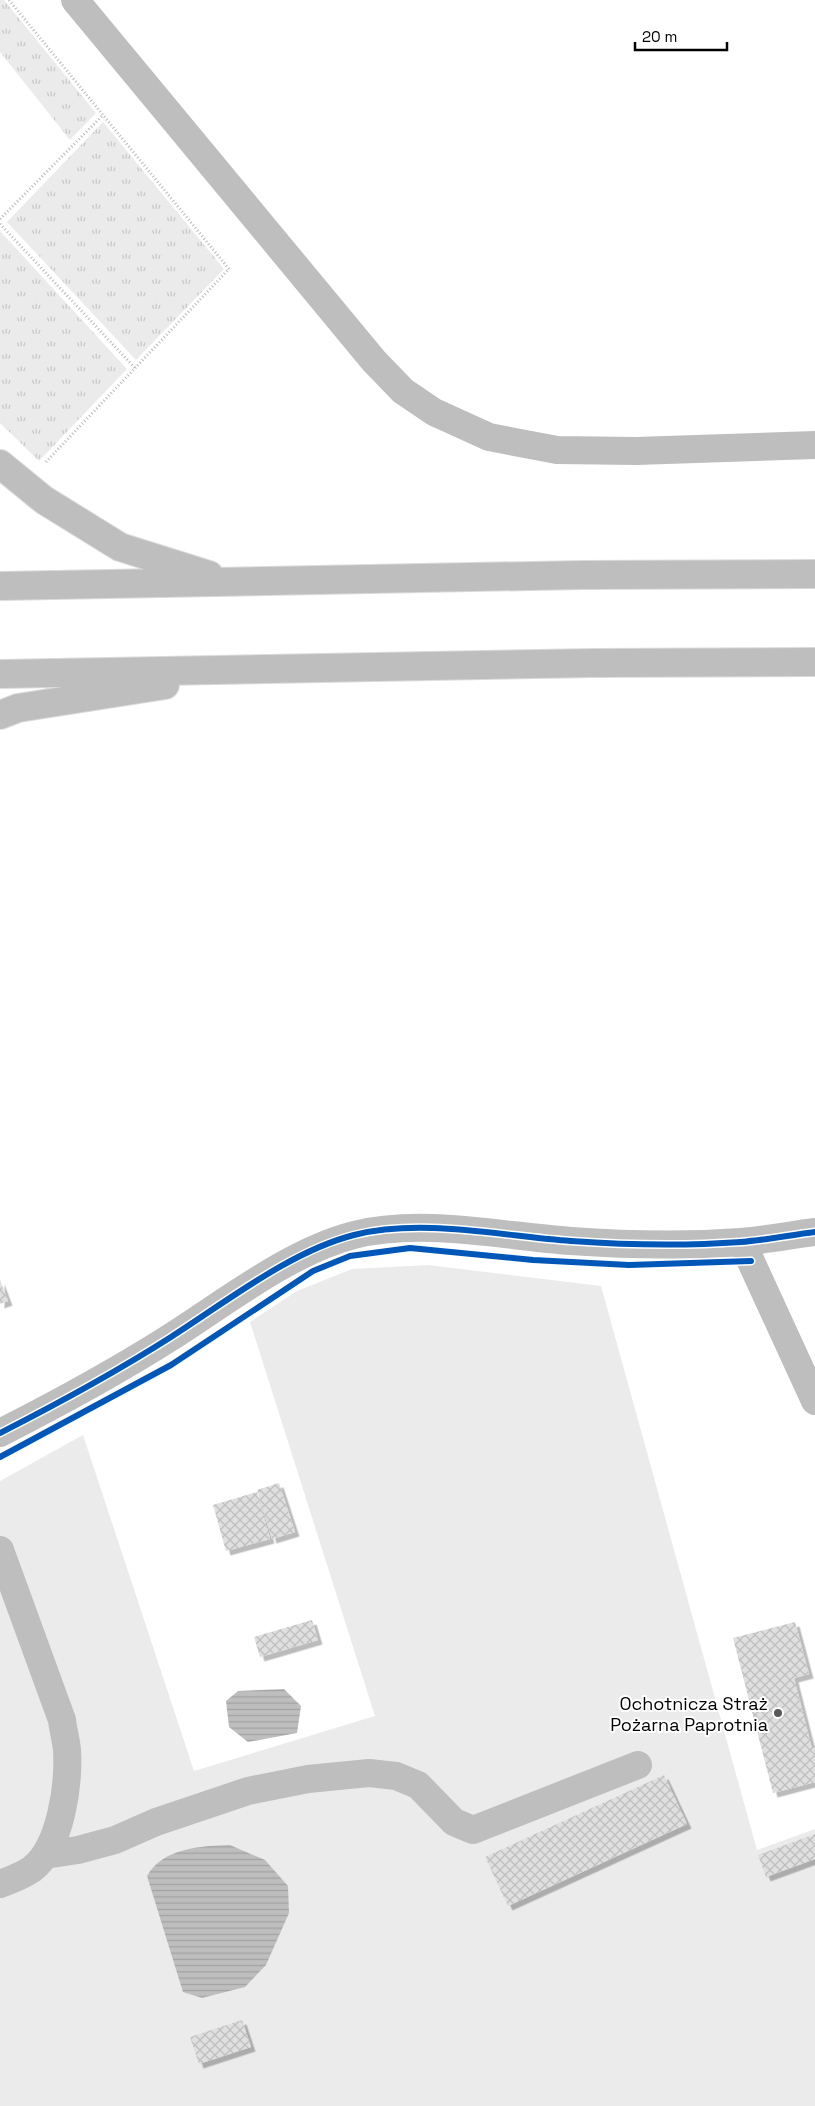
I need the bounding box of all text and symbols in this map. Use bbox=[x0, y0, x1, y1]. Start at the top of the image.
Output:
scale bar bbox=[635, 20, 728, 52]
text: 20 m bbox=[642, 27, 677, 46]
place label: Ochotnicza Straż Pożarna Paprotnia bbox=[610, 1692, 768, 1736]
marker: Ochotnicza Straż Pożarna Paprotnia bbox=[772, 1707, 784, 1719]

